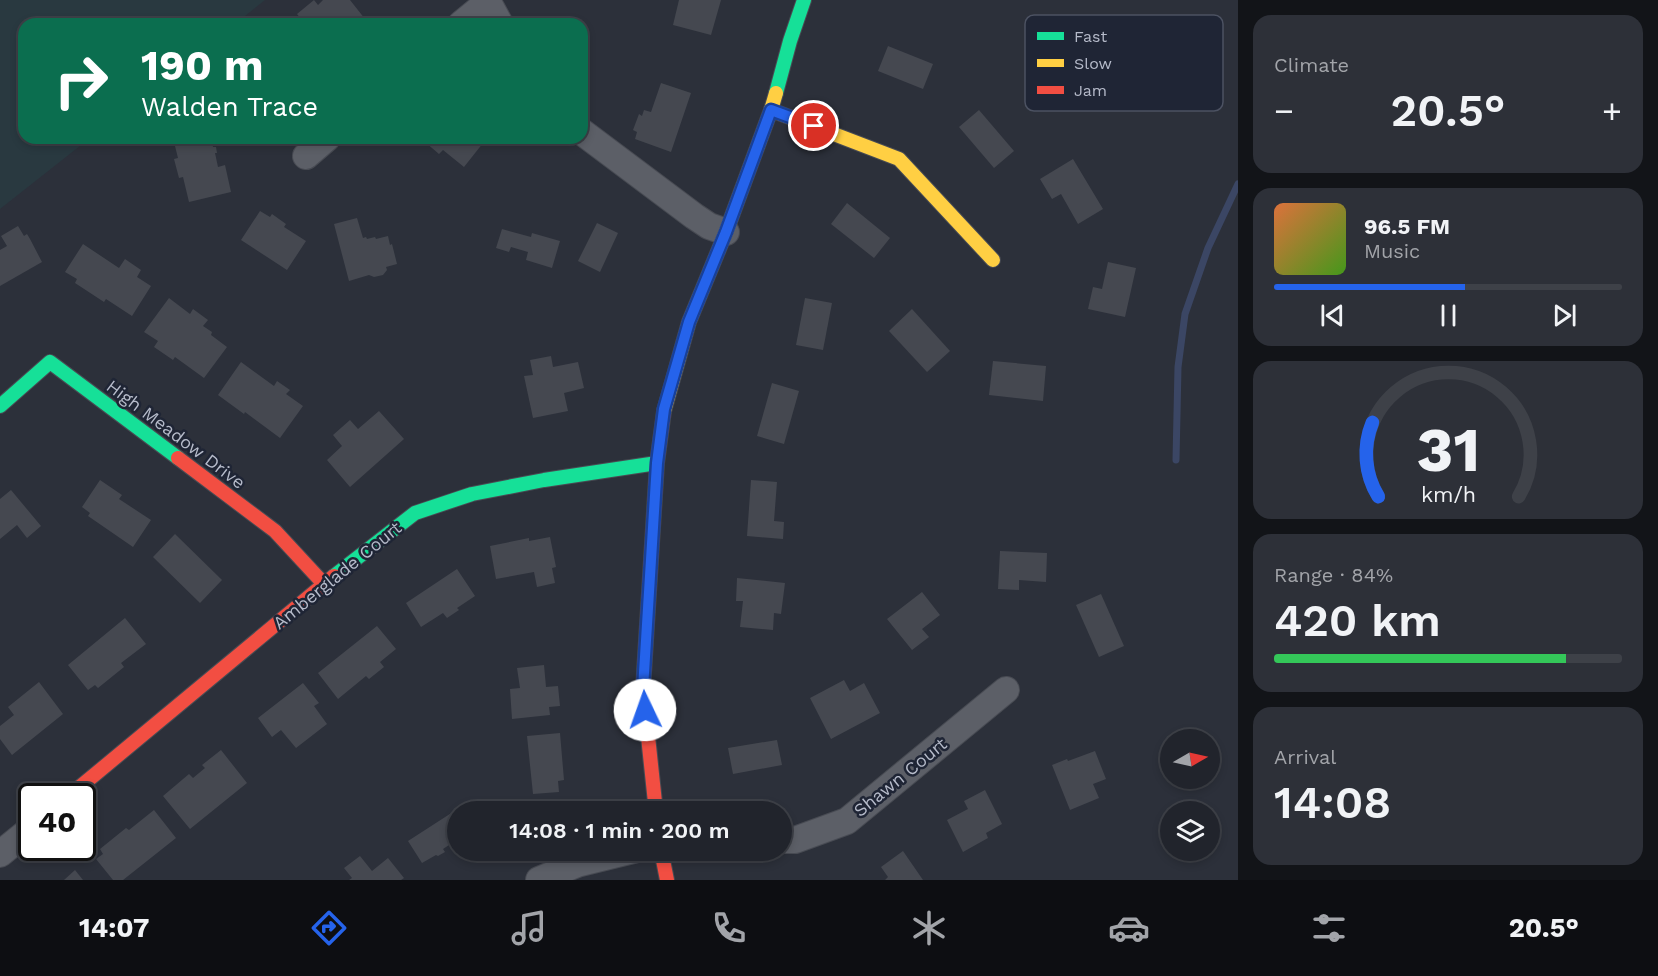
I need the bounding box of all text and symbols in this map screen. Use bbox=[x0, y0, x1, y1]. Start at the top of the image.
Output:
legend bbox=[1025, 15, 1223, 111]
text: Fast bbox=[1074, 27, 1107, 46]
text: 190 m bbox=[141, 41, 264, 90]
icon: right bbox=[42, 42, 120, 120]
text: Climate bbox=[1274, 53, 1349, 77]
text: Slow bbox=[1074, 54, 1112, 73]
text: Jam bbox=[1074, 81, 1107, 100]
text: 20.5° bbox=[1390, 84, 1506, 137]
text: Walden Trace bbox=[141, 91, 318, 123]
text: − bbox=[1274, 91, 1294, 130]
text: + bbox=[1602, 91, 1622, 130]
pin bbox=[788, 100, 839, 151]
icon: arrive bbox=[797, 109, 830, 142]
text: 96.5 FM bbox=[1364, 214, 1450, 239]
text: Music bbox=[1364, 239, 1420, 263]
icon: previous bbox=[1316, 299, 1349, 332]
icon: pause bbox=[1432, 299, 1465, 332]
icon: next bbox=[1548, 299, 1581, 332]
street label: High Meadow Drive bbox=[103, 375, 249, 493]
text: 31 bbox=[1416, 413, 1480, 486]
text: km/h bbox=[1420, 482, 1476, 507]
street label: Amberglade Court bbox=[268, 516, 406, 633]
text: Range · 84% bbox=[1274, 563, 1393, 587]
text: 420 km bbox=[1274, 594, 1441, 647]
position arrow bbox=[613, 678, 677, 742]
north arrow bbox=[1160, 729, 1220, 789]
map controls bbox=[1160, 729, 1220, 861]
street label: Shawn Court bbox=[849, 733, 951, 821]
text: Arrival bbox=[1274, 745, 1336, 769]
text: 14:08 bbox=[1274, 776, 1391, 829]
speed limit sign: 40 bbox=[18, 783, 96, 861]
button: layers bbox=[1160, 801, 1220, 861]
text: 14:08 · 1 min · 200 m bbox=[509, 818, 730, 843]
icon: directions bbox=[308, 907, 350, 949]
icon: music bbox=[508, 907, 550, 949]
icon: phone bbox=[708, 907, 750, 949]
icon: climate bbox=[908, 907, 950, 949]
icon: car bbox=[1108, 907, 1150, 949]
icon: filters bbox=[1308, 907, 1350, 949]
text: 14:07 bbox=[79, 912, 149, 944]
text: 20.5° bbox=[1509, 912, 1579, 944]

